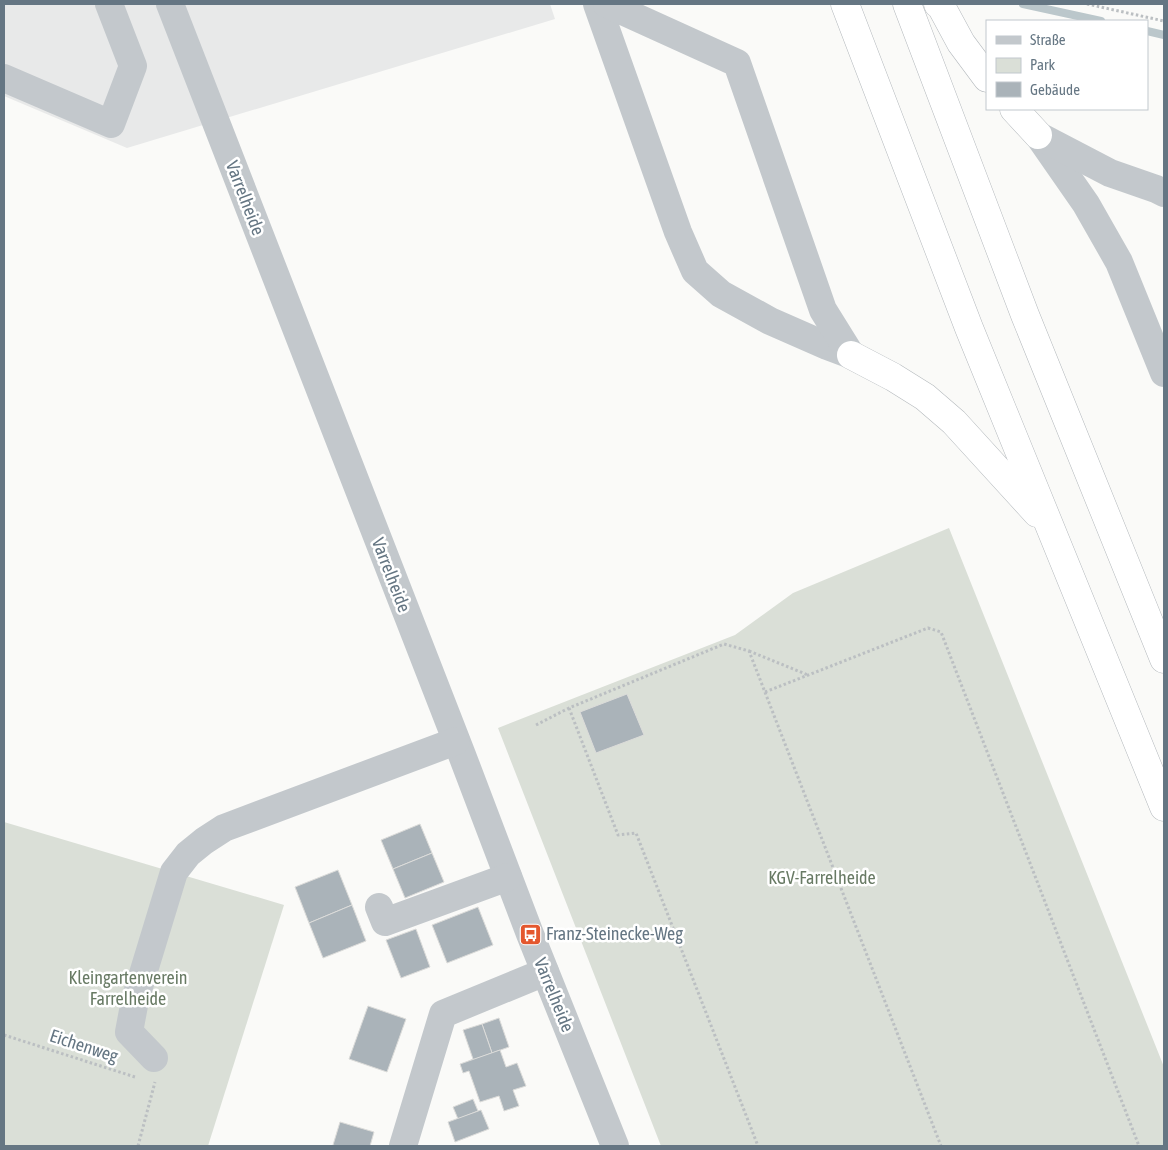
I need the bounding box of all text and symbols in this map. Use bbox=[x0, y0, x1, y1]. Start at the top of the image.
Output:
legend bbox=[986, 20, 1148, 110]
text: Straße bbox=[1030, 31, 1066, 48]
text: Park bbox=[1030, 56, 1055, 73]
text: Gebäude bbox=[1030, 81, 1080, 98]
street label: Varrelheide bbox=[222, 158, 269, 238]
street label: Varrelheide bbox=[368, 535, 415, 615]
park label: KGV-Farrelheide bbox=[768, 867, 876, 888]
bus stop icon: Franz-Steinecke-Weg bbox=[518, 922, 542, 946]
place label: Franz-Steinecke-Weg bbox=[546, 923, 683, 944]
street label: Varrelheide bbox=[530, 955, 579, 1035]
park label: Kleingartenverein Farrelheide bbox=[69, 967, 188, 1009]
street label: Eichenweg bbox=[47, 1025, 121, 1066]

